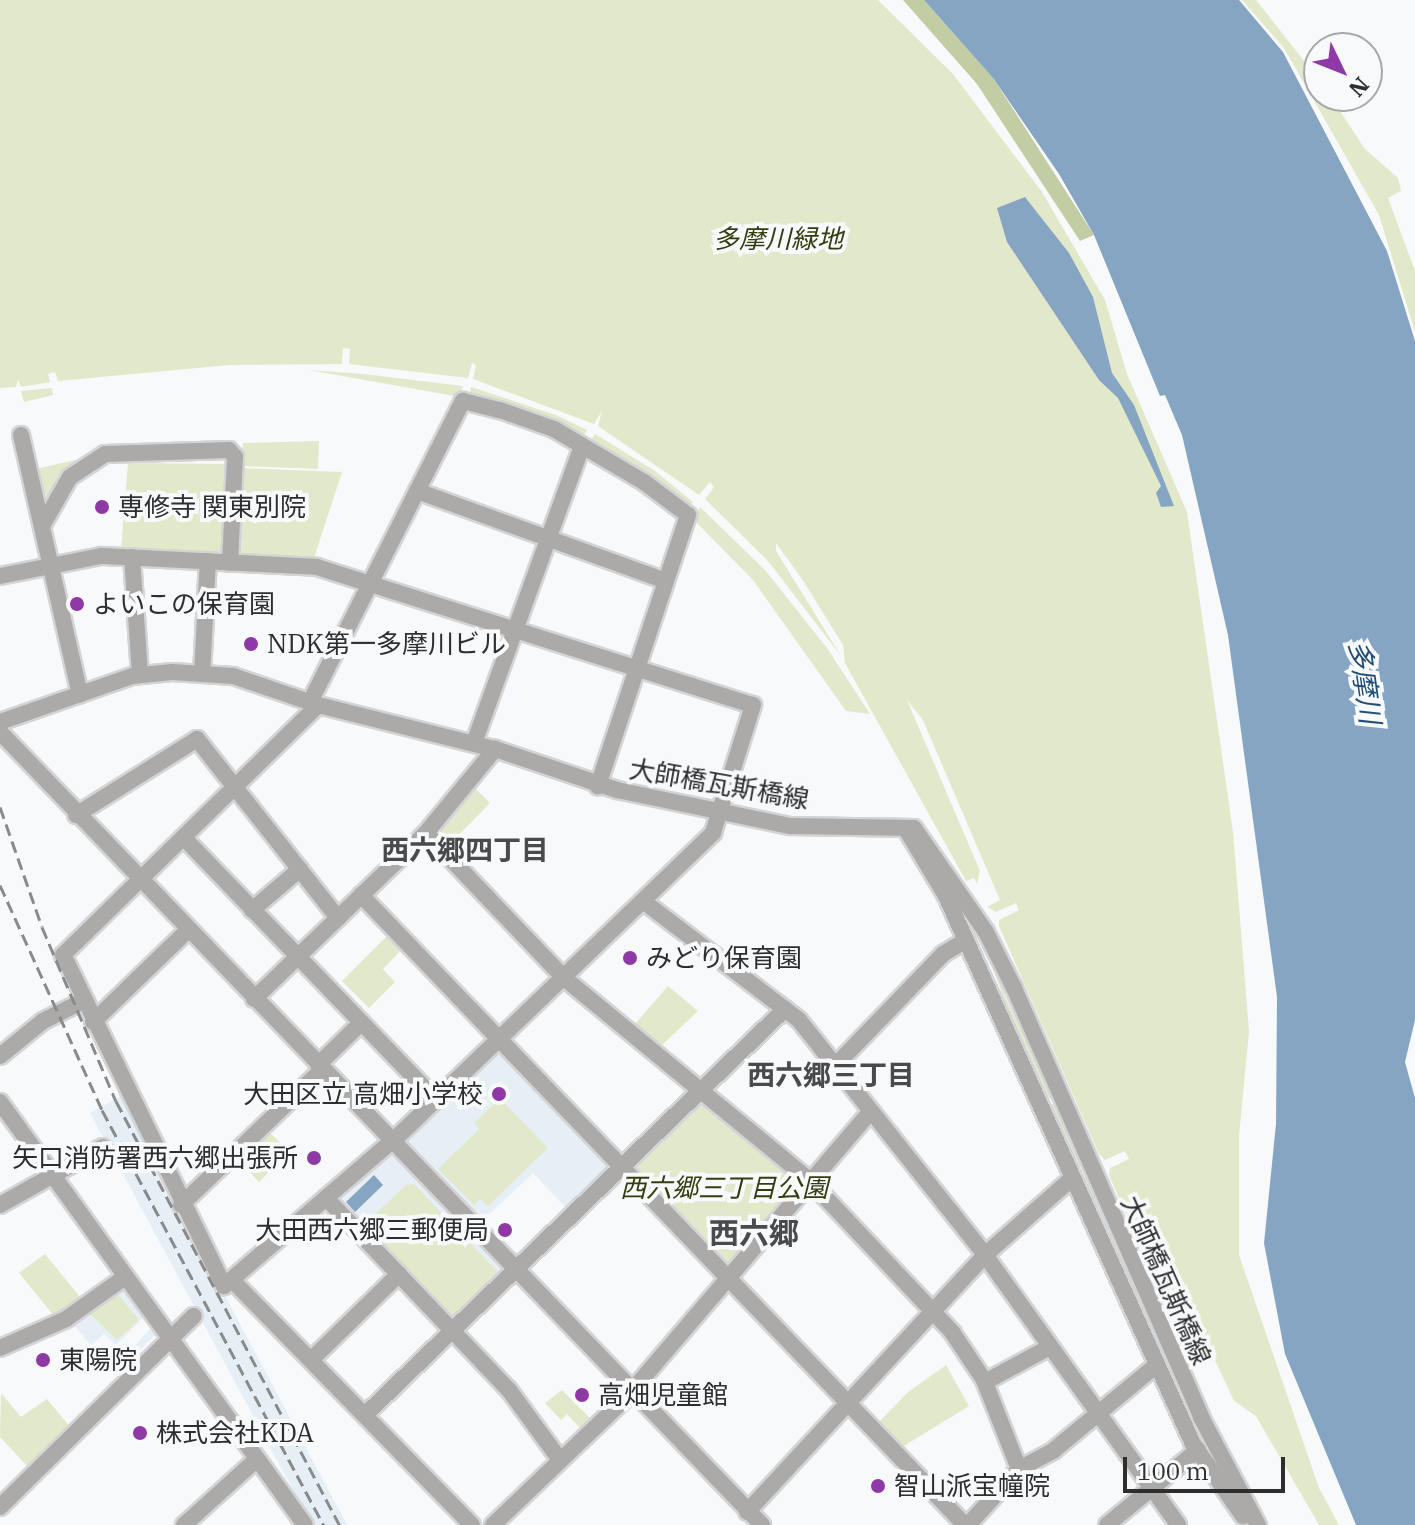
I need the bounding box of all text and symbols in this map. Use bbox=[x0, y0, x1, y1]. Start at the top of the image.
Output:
north arrow bbox=[1303, 32, 1383, 112]
text: N bbox=[1343, 71, 1376, 104]
park label: 多摩川緑地 bbox=[713, 223, 843, 255]
place label: 専修寺 関東別院 bbox=[118, 491, 306, 523]
marker: 専修寺 関東別院 bbox=[93, 498, 111, 516]
place label: よいこの保育園 bbox=[93, 588, 275, 620]
marker: よいこの保育園 bbox=[68, 595, 86, 613]
place label: NDK第一多摩川ビル bbox=[267, 628, 506, 660]
marker: NDK第一多摩川ビル bbox=[242, 635, 260, 653]
water label: 多摩川 bbox=[1343, 638, 1387, 726]
street label: 大師橋瓦斯橋線 bbox=[627, 753, 811, 815]
district label: 西六郷四丁目 bbox=[381, 833, 549, 867]
place label: みどり保育園 bbox=[646, 942, 802, 974]
marker: みどり保育園 bbox=[621, 949, 639, 967]
district label: 西六郷三丁目 bbox=[747, 1058, 915, 1092]
place label: 大田区立 高畑小学校 bbox=[243, 1078, 483, 1110]
marker: 大田区立 高畑小学校 bbox=[490, 1085, 508, 1103]
place label: 矢口消防署西六郷出張所 bbox=[12, 1142, 298, 1174]
marker: 矢口消防署西六郷出張所 bbox=[305, 1149, 323, 1167]
park label: 西六郷三丁目公園 bbox=[620, 1172, 828, 1204]
street label: 大師橋瓦斯橋線 bbox=[1115, 1191, 1217, 1369]
place label: 大田西六郷三郵便局 bbox=[255, 1214, 489, 1246]
district label: 西六郷 bbox=[709, 1215, 799, 1251]
marker: 大田西六郷三郵便局 bbox=[496, 1221, 514, 1239]
place label: 東陽院 bbox=[59, 1344, 137, 1376]
marker: 東陽院 bbox=[34, 1351, 52, 1369]
place label: 高畑児童館 bbox=[598, 1379, 728, 1411]
marker: 高畑児童館 bbox=[573, 1386, 591, 1404]
place label: 株式会社KDA bbox=[156, 1417, 314, 1449]
marker: 株式会社KDA bbox=[131, 1424, 149, 1442]
scale bar bbox=[1127, 1441, 1289, 1491]
text: 100 m bbox=[1137, 1455, 1209, 1487]
place label: 智山派宝幢院 bbox=[894, 1470, 1050, 1502]
marker: 智山派宝幢院 bbox=[869, 1477, 887, 1495]

